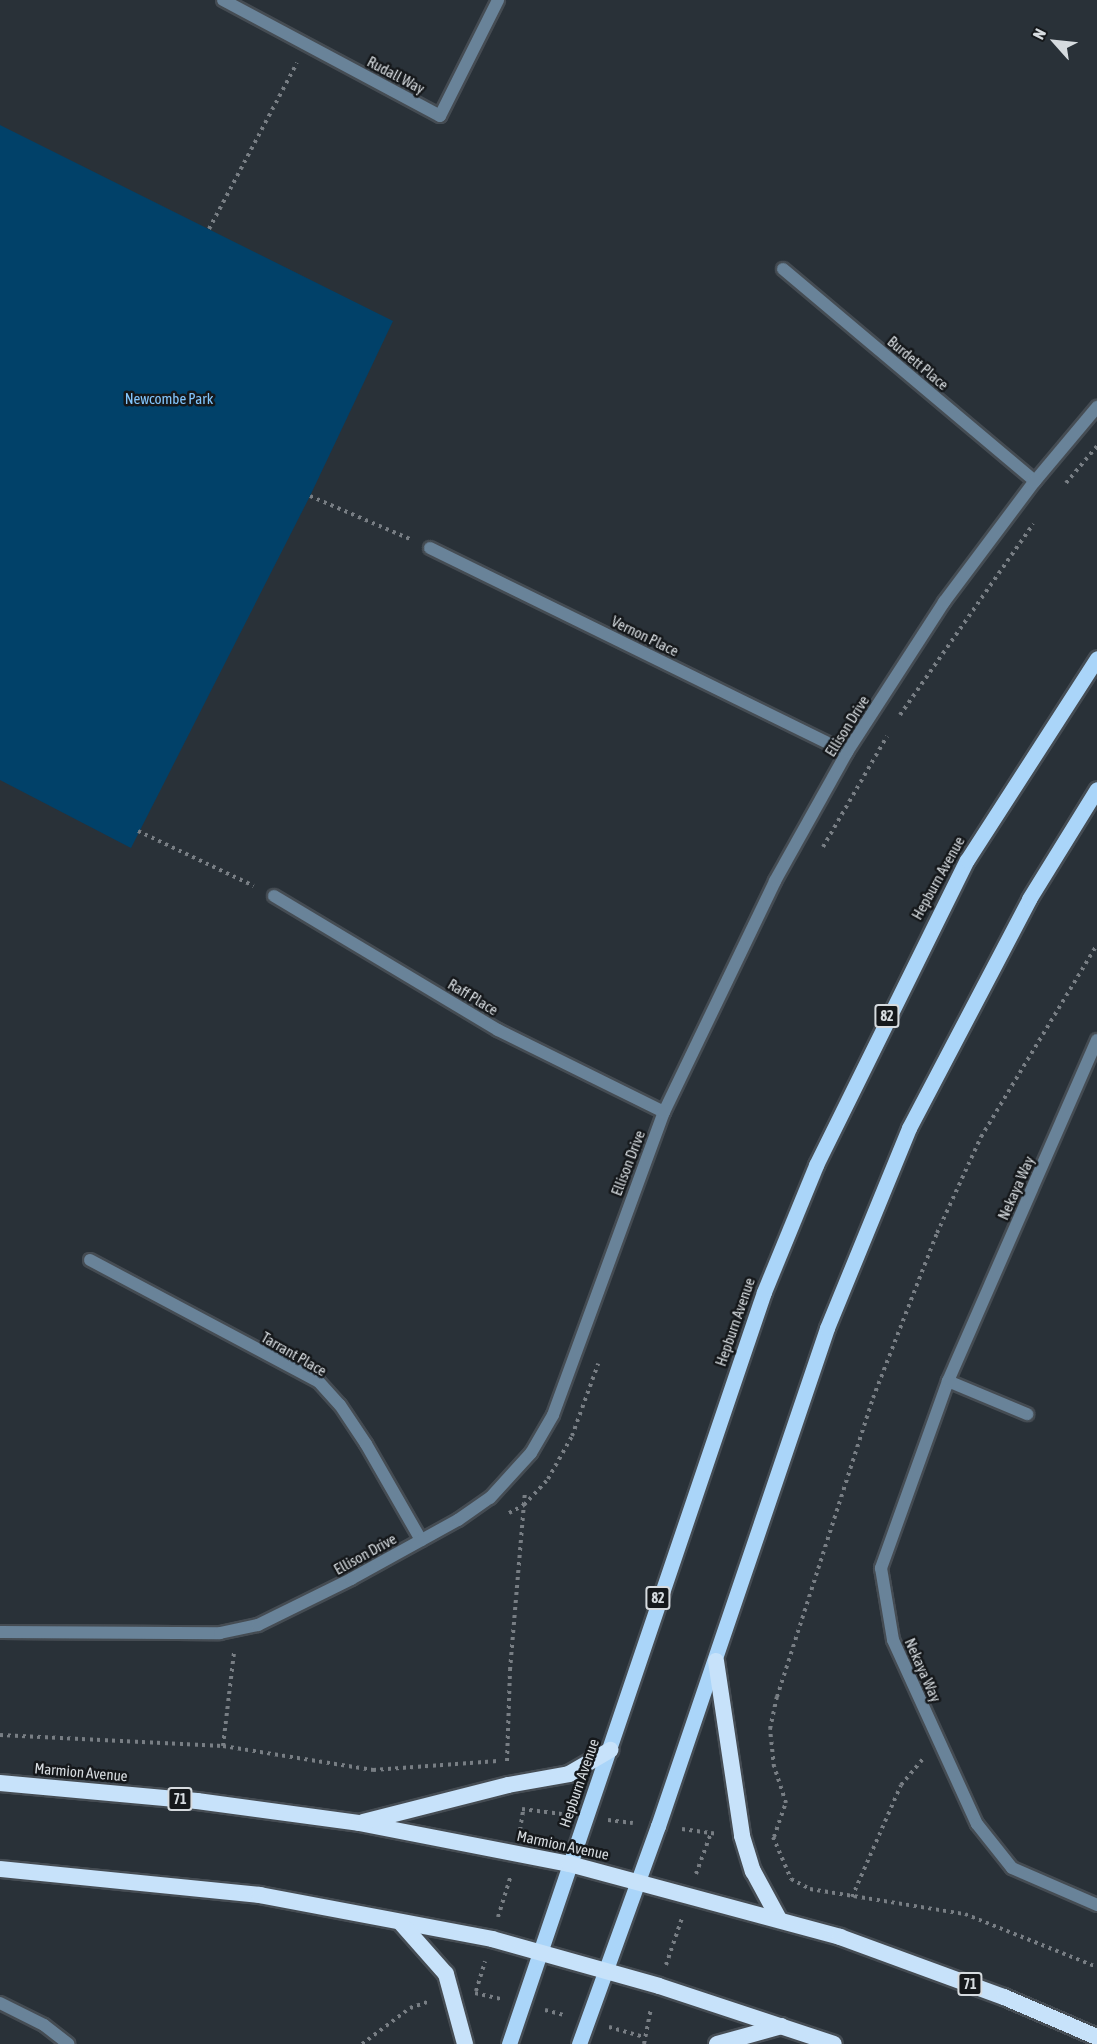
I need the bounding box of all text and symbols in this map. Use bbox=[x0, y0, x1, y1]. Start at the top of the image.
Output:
north arrow bbox=[1025, 12, 1085, 72]
text: N bbox=[1029, 26, 1049, 42]
street label: Rudall Way bbox=[364, 52, 428, 98]
street label: Burdett Place bbox=[884, 332, 952, 394]
park label: Newcombe Park bbox=[125, 390, 213, 408]
street label: Vernon Place bbox=[608, 612, 682, 660]
street label: Ellison Drive bbox=[821, 692, 873, 760]
street label: Hepburn Avenue bbox=[908, 833, 968, 923]
street label: Raff Place bbox=[445, 975, 501, 1019]
road number: 82 bbox=[874, 1005, 900, 1027]
street label: Ellison Drive bbox=[607, 1128, 649, 1198]
street label: Nekaya Way bbox=[994, 1153, 1038, 1223]
street label: Hepburn Avenue bbox=[711, 1275, 759, 1369]
street label: Tarrant Place bbox=[258, 1328, 330, 1380]
street label: Ellison Drive bbox=[331, 1530, 399, 1578]
road number: 82 bbox=[644, 1587, 672, 1609]
street label: Nekaya Way bbox=[901, 1635, 945, 1705]
street label: Hepburn Avenue bbox=[555, 1736, 603, 1830]
street label: Marmion Avenue bbox=[34, 1759, 128, 1785]
road number: 71 bbox=[166, 1788, 194, 1810]
street label: Marmion Avenue bbox=[515, 1826, 611, 1864]
road number: 71 bbox=[956, 1973, 984, 1995]

